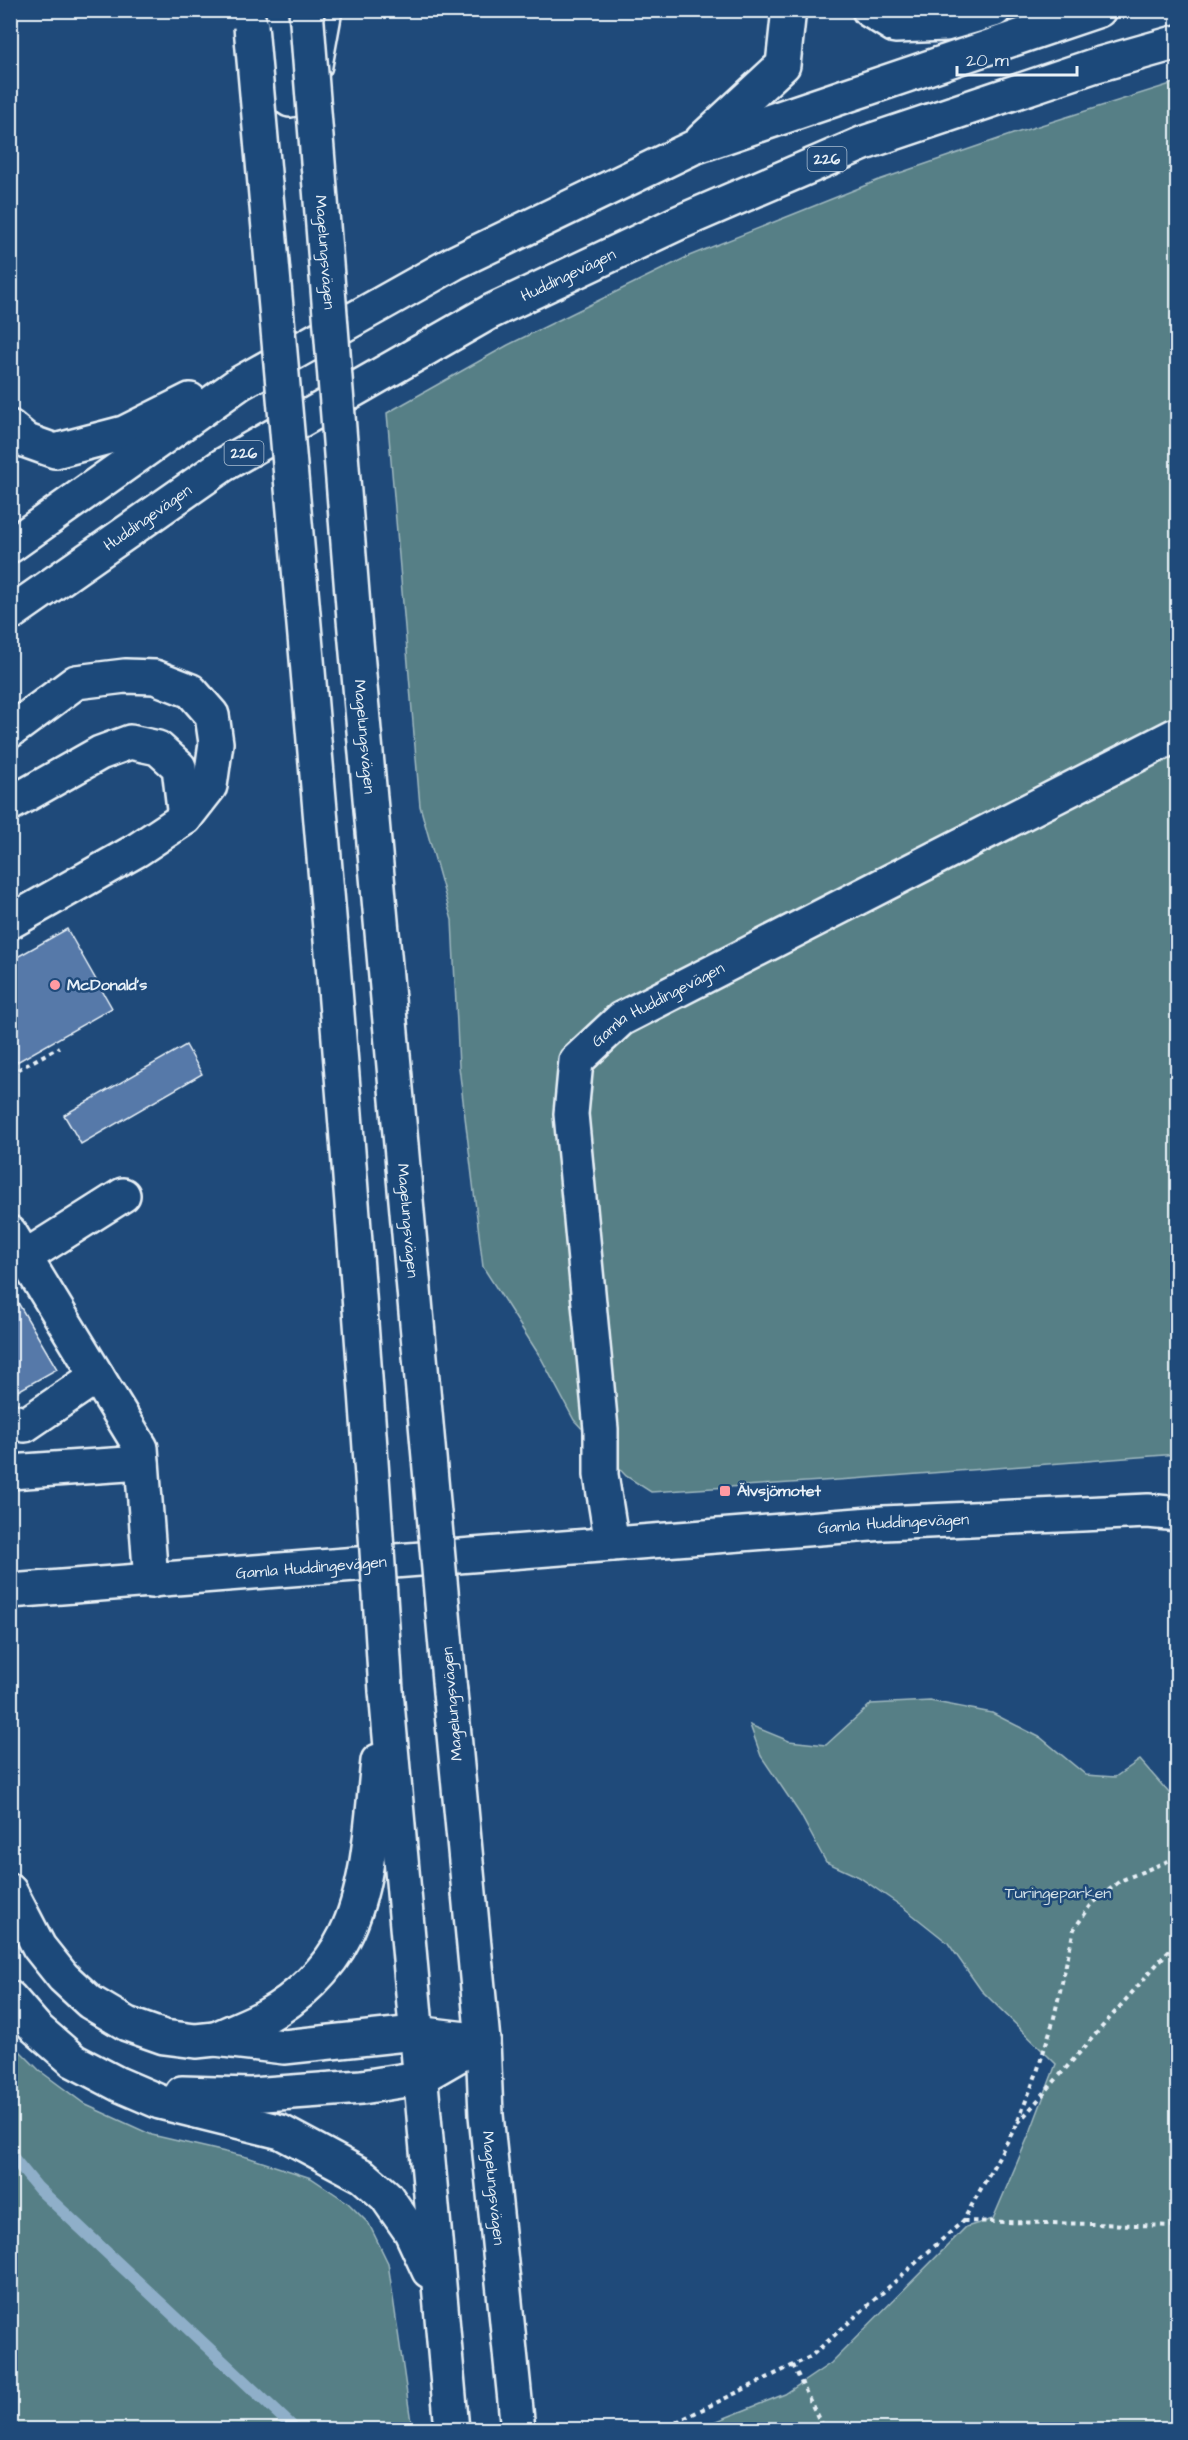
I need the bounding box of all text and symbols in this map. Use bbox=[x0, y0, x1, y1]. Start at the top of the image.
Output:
scale bar bbox=[957, 39, 1077, 77]
text: 20 m bbox=[966, 48, 1009, 73]
road number: 226 bbox=[808, 147, 846, 171]
street label: Magelungsvägen bbox=[310, 194, 341, 310]
street label: Huddingevägen bbox=[517, 243, 619, 307]
road number: 226 bbox=[224, 441, 264, 465]
street label: Huddingevägen bbox=[99, 479, 196, 556]
street label: Magelungsvägen bbox=[348, 679, 381, 795]
street label: Gamla Huddingevägen bbox=[587, 957, 728, 1052]
place label: McDonald's bbox=[67, 974, 147, 996]
marker: McDonald's bbox=[48, 978, 62, 992]
street label: Magelungsvägen bbox=[392, 1163, 424, 1279]
place label: Älvsjömotet bbox=[737, 1480, 822, 1502]
marker: Älvsjömotet bbox=[718, 1484, 732, 1498]
street label: Gamla Huddingevägen bbox=[817, 1508, 970, 1539]
street label: Gamla Huddingevägen bbox=[235, 1551, 388, 1584]
street label: Magelungsvägen bbox=[436, 1646, 469, 1762]
park label: Turingeparken bbox=[1005, 1882, 1111, 1905]
street label: Magelungsvägen bbox=[477, 2130, 510, 2246]

